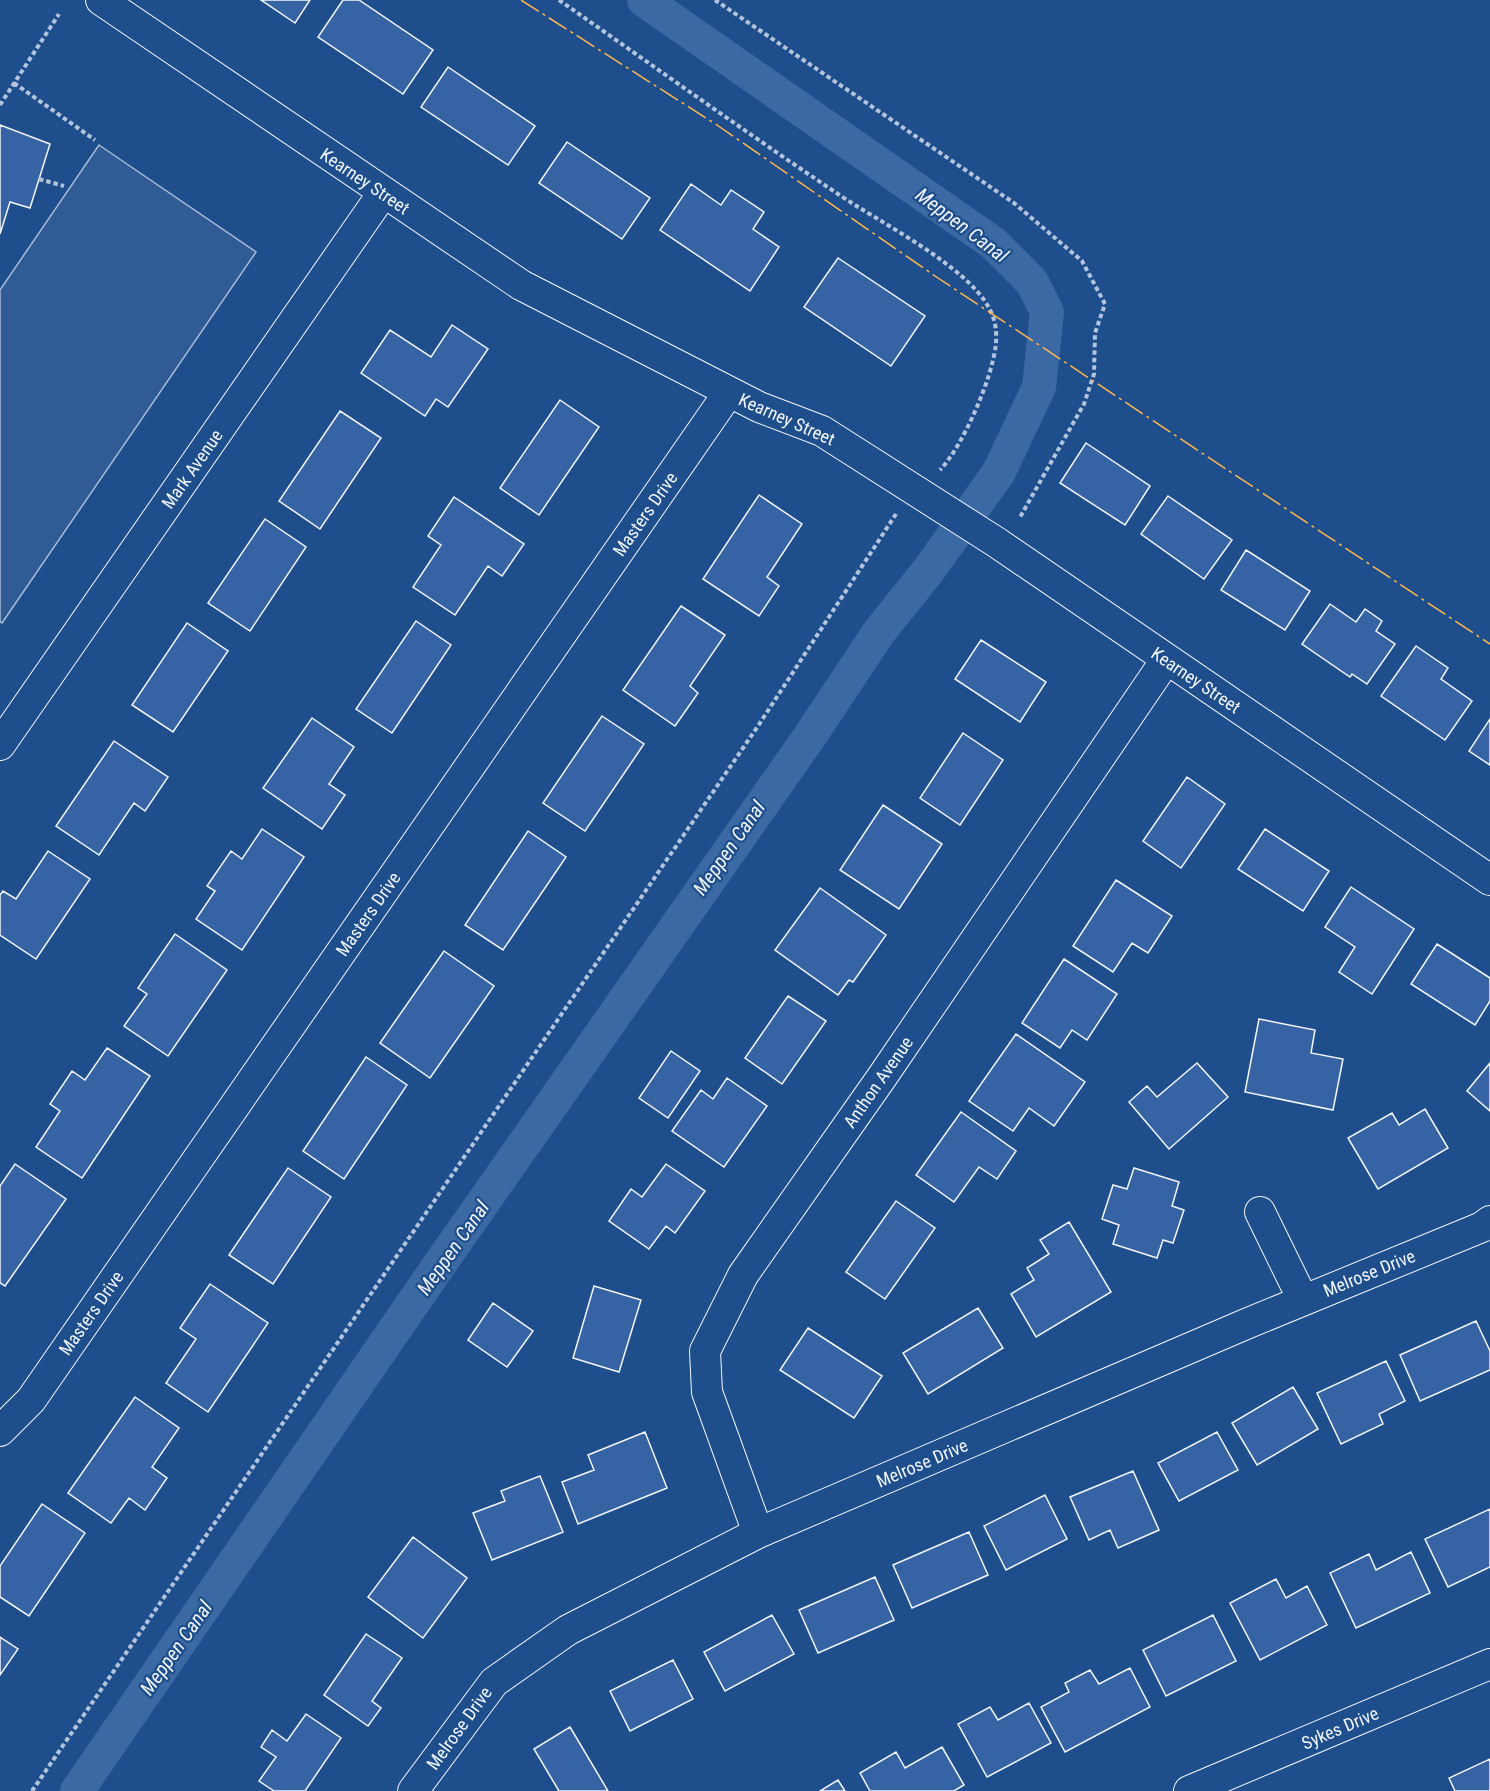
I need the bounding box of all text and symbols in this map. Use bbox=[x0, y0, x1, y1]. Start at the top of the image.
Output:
street label: Kearney Street bbox=[316, 144, 414, 218]
water label: Meppen Canal bbox=[911, 183, 1013, 268]
street label: Kearney Street bbox=[736, 388, 838, 450]
street label: Mark Avenue bbox=[157, 425, 227, 513]
street label: Masters Drive bbox=[608, 468, 682, 560]
street label: Kearney Street bbox=[1147, 643, 1245, 717]
water label: Meppen Canal bbox=[688, 796, 771, 900]
street label: Masters Drive bbox=[331, 868, 405, 960]
street label: Anthon Avenue bbox=[839, 1032, 917, 1132]
water label: Meppen Canal bbox=[412, 1196, 495, 1300]
street label: Melrose Drive bbox=[1320, 1245, 1418, 1301]
street label: Masters Drive bbox=[54, 1267, 128, 1359]
street label: Melrose Drive bbox=[873, 1434, 971, 1492]
water label: Meppen Canal bbox=[135, 1596, 218, 1700]
street label: Melrose Drive bbox=[422, 1683, 496, 1773]
street label: Sykes Drive bbox=[1298, 1702, 1382, 1754]

